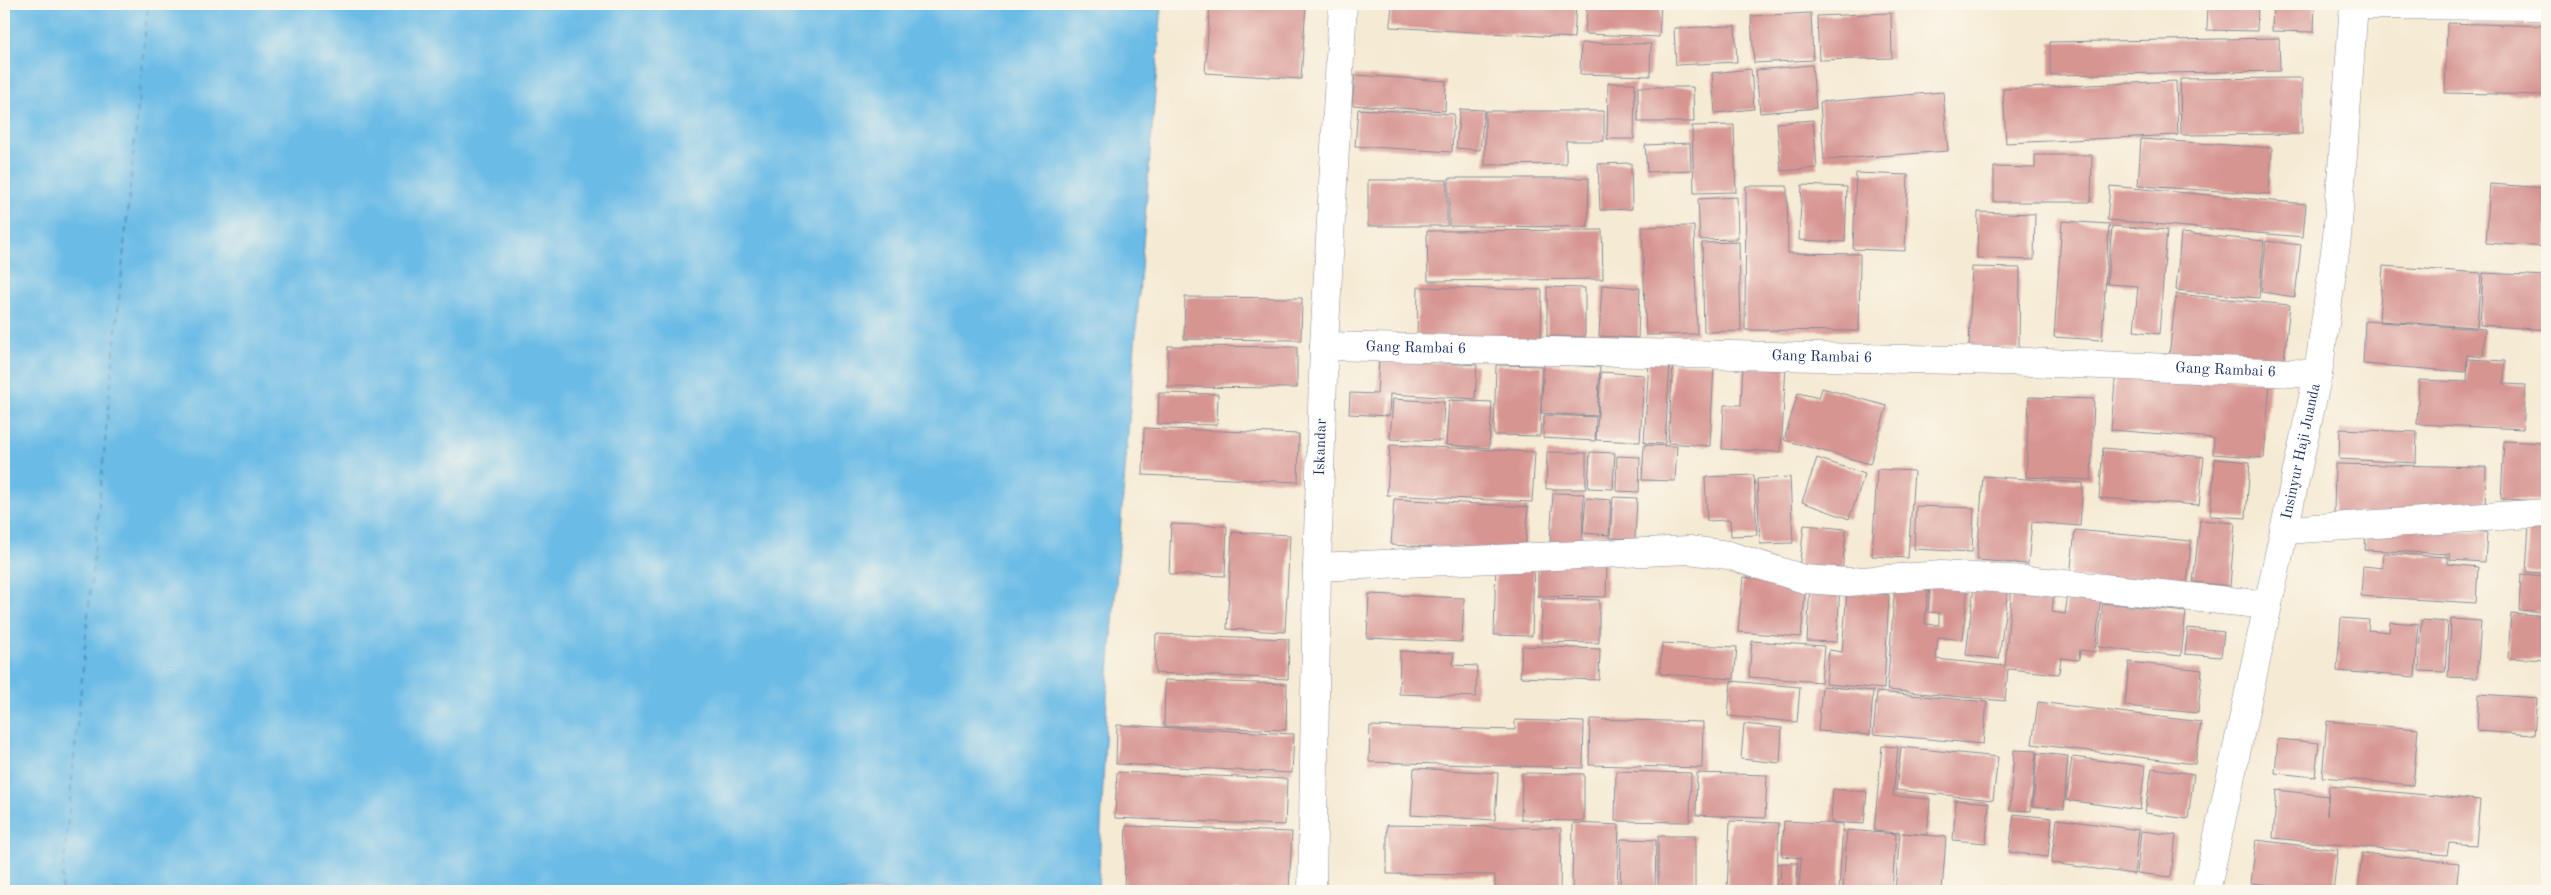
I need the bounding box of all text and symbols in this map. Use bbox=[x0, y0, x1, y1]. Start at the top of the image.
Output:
street label: Gang Rambai 6 bbox=[1365, 339, 1467, 357]
street label: Gang Rambai 6 bbox=[1771, 348, 1872, 366]
street label: Gang Rambai 6 bbox=[2175, 361, 2276, 380]
street label: Insinyur Haji Juanda bbox=[2279, 381, 2323, 520]
street label: Iskandar bbox=[1312, 418, 1329, 476]

